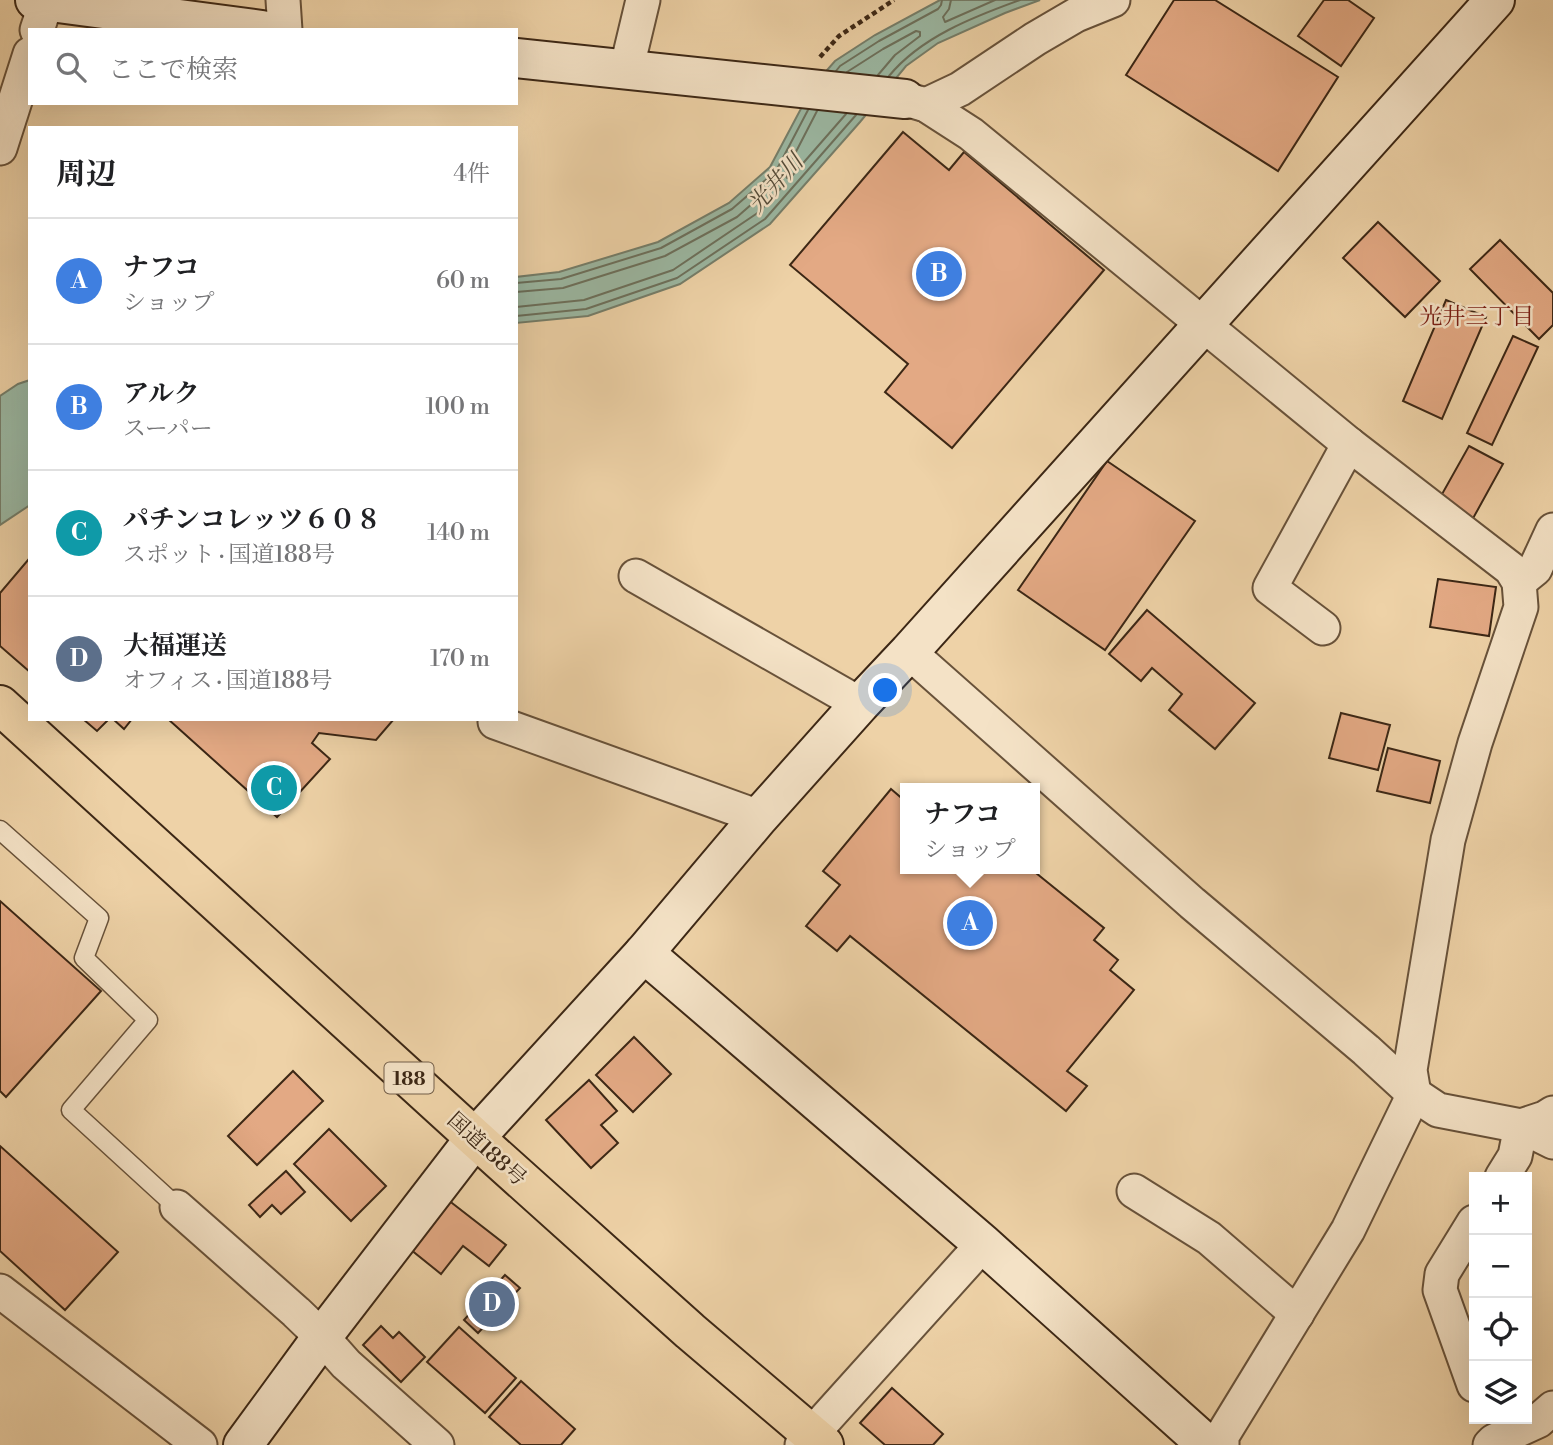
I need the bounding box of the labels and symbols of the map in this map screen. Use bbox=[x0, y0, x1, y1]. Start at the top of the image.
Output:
water label: 光井川 bbox=[742, 146, 811, 219]
pin: B bbox=[916, 248, 962, 300]
district label: 光井三丁目 bbox=[1420, 303, 1535, 331]
your location bbox=[868, 673, 902, 707]
pin: C bbox=[251, 762, 297, 814]
pin: A bbox=[947, 897, 993, 949]
road number: 188 bbox=[384, 1062, 434, 1094]
street label: 国道188号 bbox=[441, 1107, 531, 1192]
pin: D bbox=[469, 1278, 515, 1330]

